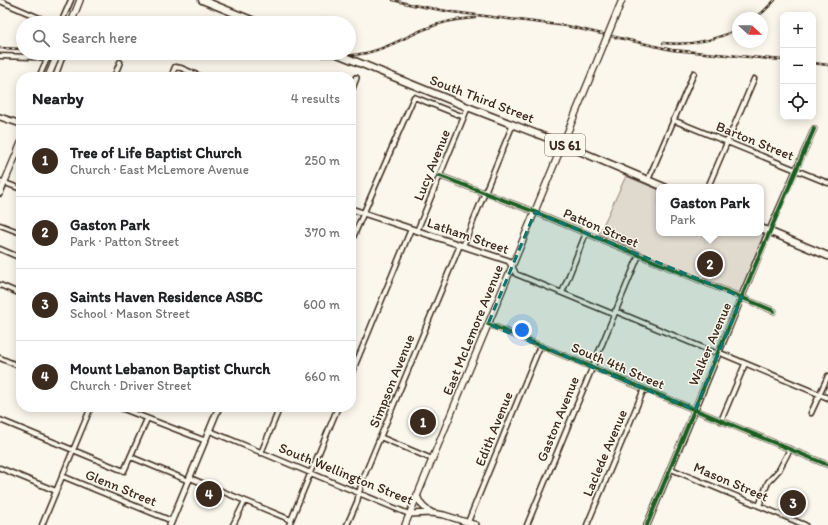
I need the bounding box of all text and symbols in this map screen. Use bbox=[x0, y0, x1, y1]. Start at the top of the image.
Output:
north arrow bbox=[732, 12, 768, 48]
map controls bbox=[780, 12, 816, 120]
button: + bbox=[780, 12, 816, 48]
search box bbox=[16, 16, 356, 60]
icon: search bbox=[30, 27, 52, 49]
text: Search here bbox=[62, 29, 137, 47]
button: − bbox=[780, 48, 816, 84]
street label: South Third Street bbox=[427, 71, 537, 127]
button: locate bbox=[780, 84, 816, 120]
text: Nearby bbox=[32, 88, 84, 108]
text: 4 results bbox=[291, 91, 340, 106]
street label: Barton Street bbox=[714, 118, 796, 164]
street label: Lucy Avenue bbox=[410, 127, 454, 203]
road number: US 61 bbox=[545, 134, 585, 156]
text: Tree of Life Baptist Church bbox=[70, 144, 242, 162]
text: 1 bbox=[42, 153, 48, 168]
text: 250 m bbox=[304, 153, 340, 168]
text: Church · East McLemore Avenue bbox=[70, 162, 249, 177]
popup bbox=[656, 184, 764, 236]
text: Gaston Park bbox=[670, 194, 750, 212]
street label: Patton Street bbox=[561, 204, 641, 252]
text: Park bbox=[670, 212, 696, 227]
street label: Latham Street bbox=[425, 214, 511, 258]
text: Gaston Park bbox=[70, 216, 150, 234]
text: 2 bbox=[42, 225, 48, 240]
text: 370 m bbox=[305, 225, 340, 240]
text: Park · Patton Street bbox=[70, 234, 179, 249]
pin: 2 bbox=[697, 249, 723, 279]
street label: East McLemore Avenue bbox=[439, 262, 507, 398]
text: Saints Haven Residence ASBC bbox=[70, 288, 263, 306]
text: 3 bbox=[41, 297, 49, 312]
text: 600 m bbox=[303, 297, 340, 312]
street label: Walker Avenue bbox=[685, 299, 735, 388]
text: School · Mason Street bbox=[70, 306, 190, 321]
your location bbox=[512, 320, 532, 340]
street label: Simpson Avenue bbox=[366, 332, 419, 430]
street label: South 4th Street bbox=[569, 339, 667, 393]
text: Mount Lebanon Baptist Church bbox=[70, 360, 270, 378]
text: 4 bbox=[41, 369, 49, 384]
text: 660 m bbox=[304, 369, 340, 384]
street label: Gaston Avenue bbox=[533, 374, 583, 464]
text: Church · Driver Street bbox=[70, 378, 191, 393]
street label: Edith Avenue bbox=[471, 389, 517, 469]
pin: 1 bbox=[410, 407, 436, 437]
street label: Laclede Avenue bbox=[579, 407, 631, 499]
street label: South Wellington Street bbox=[276, 439, 416, 509]
street label: Mason Street bbox=[691, 459, 771, 505]
street label: Glenn Street bbox=[83, 466, 159, 510]
pin: 4 bbox=[196, 479, 222, 509]
pin: 3 bbox=[780, 488, 806, 518]

